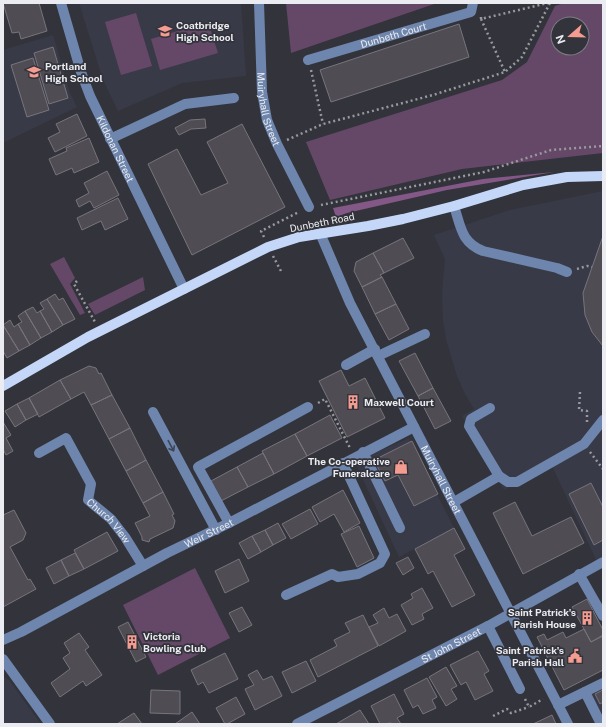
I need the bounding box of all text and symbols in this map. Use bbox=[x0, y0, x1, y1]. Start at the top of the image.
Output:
north arrow bbox=[550, 16, 590, 56]
place label: Coatbridge High School bbox=[176, 19, 234, 43]
street label: Dunbeth Court bbox=[359, 19, 428, 50]
school or university icon: Coatbridge High School bbox=[157, 23, 173, 39]
text: N bbox=[553, 33, 568, 46]
place label: Portland High School bbox=[45, 60, 103, 84]
school or university icon: Portland High School bbox=[26, 64, 42, 80]
street label: Muiryhall Street bbox=[255, 72, 283, 148]
street label: Kildonan Street bbox=[94, 113, 137, 184]
street label: Dunbeth Road bbox=[289, 210, 355, 234]
building icon: Maxwell Court bbox=[345, 394, 361, 410]
place label: Maxwell Court bbox=[364, 396, 434, 408]
one-way arrow bbox=[168, 440, 175, 452]
street label: Muiryhall Street bbox=[419, 443, 464, 516]
place label: The Co-operative Funeralcare bbox=[308, 455, 390, 479]
shop icon: The Co-operative Funeralcare bbox=[393, 459, 409, 475]
street label: Church View bbox=[84, 496, 133, 545]
street label: Weir Street bbox=[182, 516, 235, 550]
place label: Saint Patrick's Parish House bbox=[508, 606, 576, 630]
building icon: Saint Patrick's Parish House bbox=[579, 610, 595, 626]
street label: St John Street bbox=[419, 625, 483, 665]
place label: Victoria Bowling Club bbox=[143, 630, 206, 654]
building icon: Victoria Bowling Club bbox=[124, 634, 140, 650]
place label: Saint Patrick's Parish Hall bbox=[496, 644, 564, 668]
public building icon: Saint Patrick's Parish Hall bbox=[567, 648, 583, 664]

